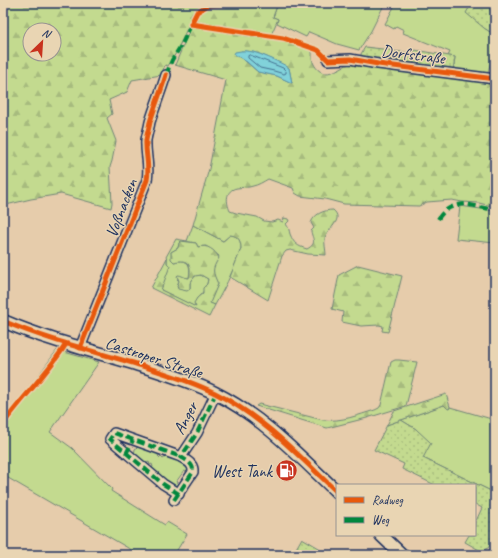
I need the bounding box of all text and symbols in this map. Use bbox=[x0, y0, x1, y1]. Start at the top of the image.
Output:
north arrow bbox=[22, 22, 62, 62]
text: N bbox=[40, 25, 54, 42]
street label: Dorfstraße bbox=[380, 40, 447, 69]
street label: Voßnacken bbox=[101, 175, 143, 240]
street label: Castroper Straße bbox=[103, 332, 206, 383]
street label: Anger bbox=[168, 397, 204, 438]
fuel station icon: West Tank bbox=[274, 458, 300, 484]
place label: West Tank bbox=[212, 461, 274, 482]
legend bbox=[336, 484, 476, 536]
text: Radweg bbox=[372, 492, 403, 508]
text: Weg bbox=[372, 512, 390, 528]

